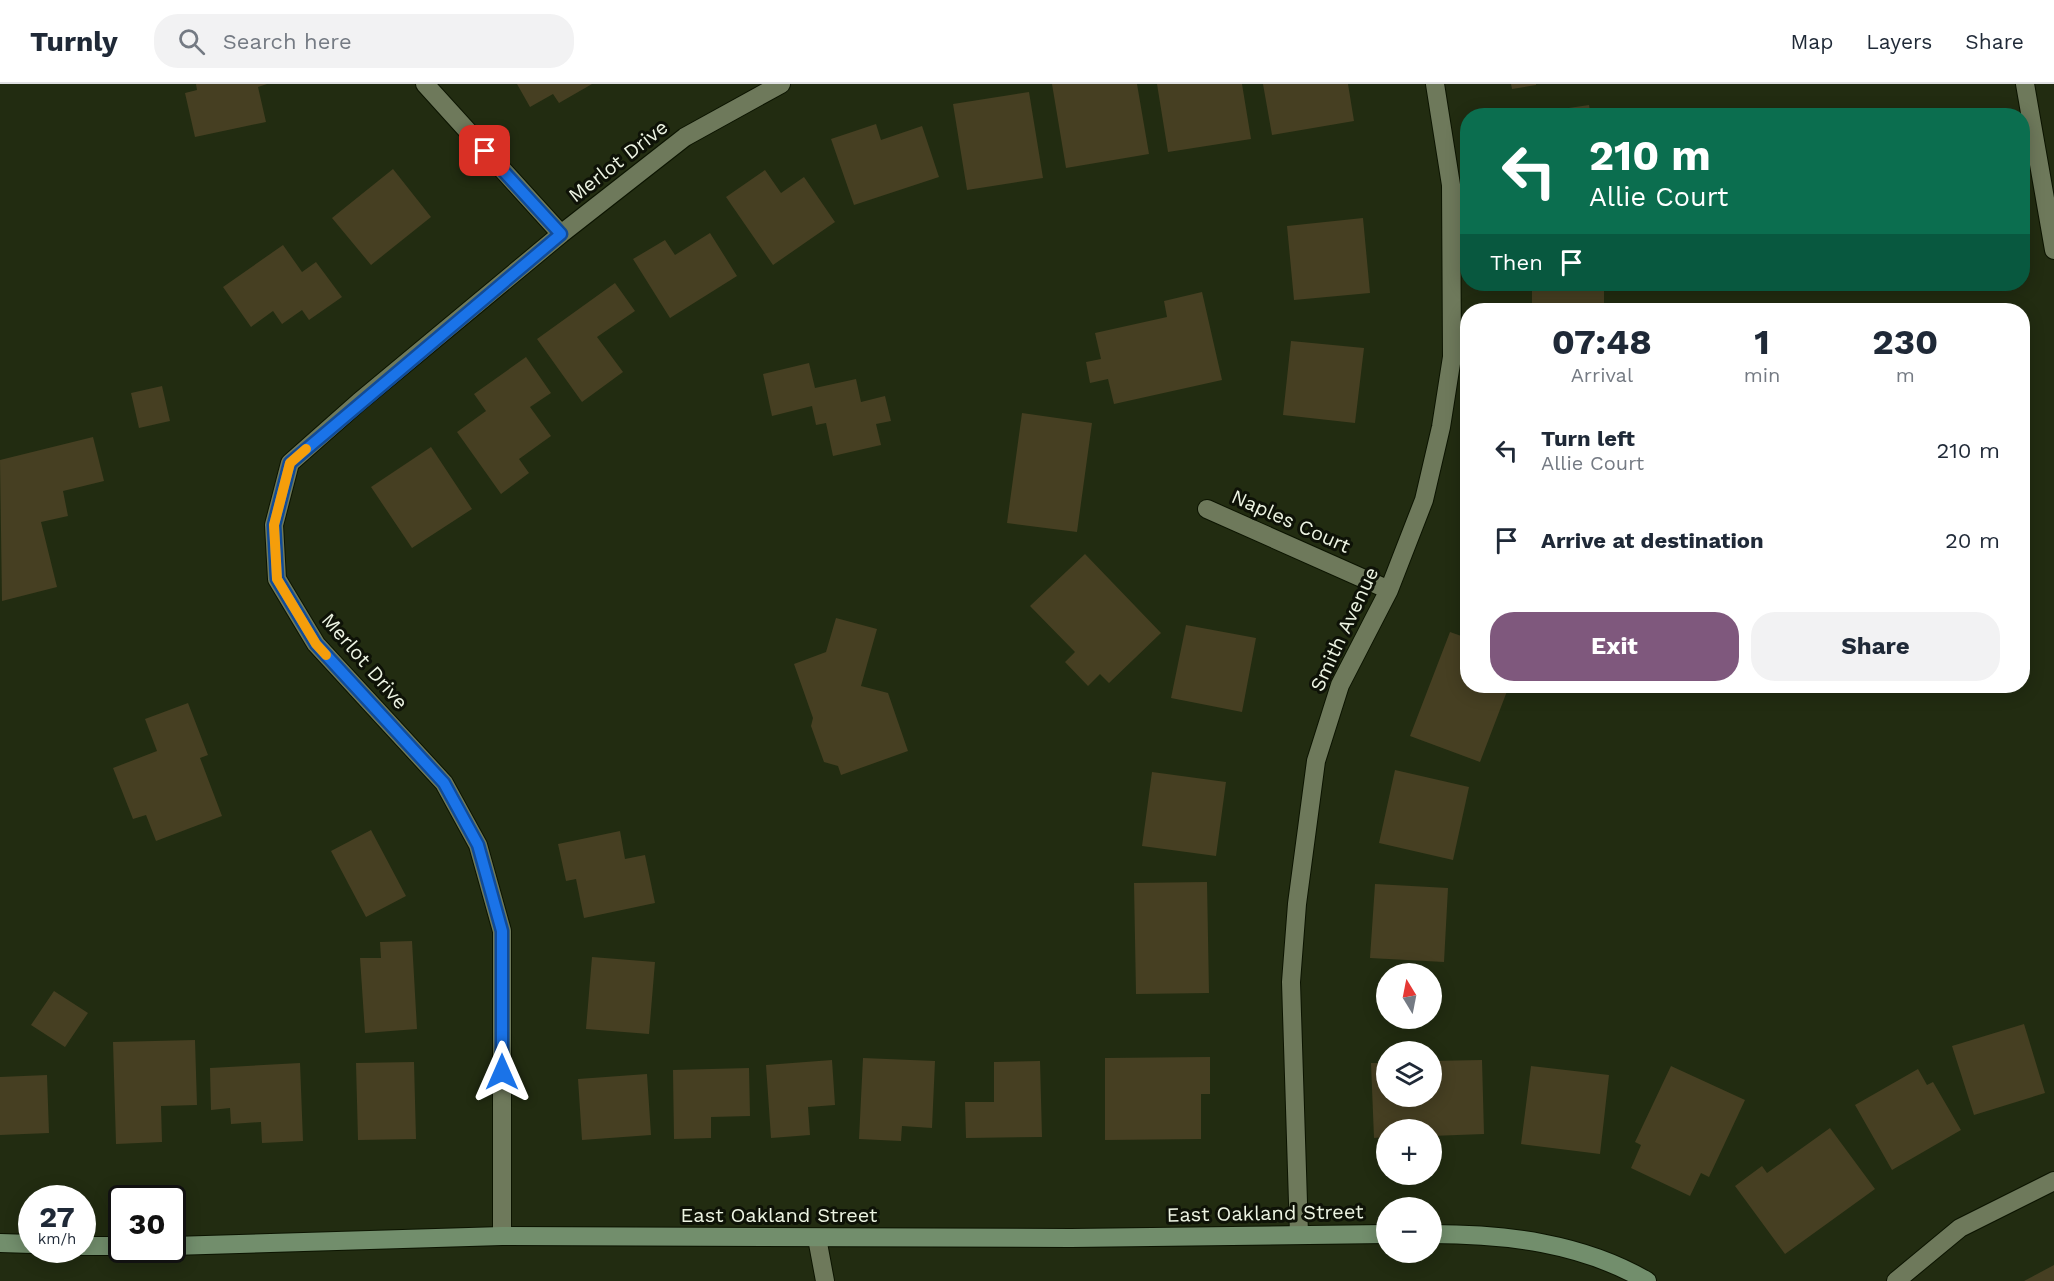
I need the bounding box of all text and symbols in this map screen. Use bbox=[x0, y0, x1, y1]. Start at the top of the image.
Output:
search box bbox=[154, 14, 574, 68]
text: Turnly bbox=[30, 25, 118, 58]
icon: search bbox=[175, 25, 208, 58]
text: Search here bbox=[223, 29, 352, 54]
text: Map bbox=[1790, 29, 1833, 54]
text: Layers bbox=[1866, 29, 1932, 54]
text: Share bbox=[1965, 29, 2024, 54]
street label: Merlot Drive bbox=[564, 115, 672, 207]
pin bbox=[459, 125, 510, 176]
text: 210 m bbox=[1589, 131, 1711, 180]
icon: left bbox=[1490, 132, 1568, 210]
icon: arrive bbox=[468, 134, 501, 167]
text: Allie Court bbox=[1589, 181, 1728, 213]
icon: arrive bbox=[1555, 246, 1588, 279]
text: Then bbox=[1490, 250, 1543, 275]
text: 07:48 bbox=[1552, 321, 1652, 363]
text: 1 bbox=[1754, 321, 1770, 363]
text: 230 bbox=[1872, 321, 1938, 363]
text: Arrival bbox=[1571, 363, 1633, 387]
text: min bbox=[1744, 363, 1780, 387]
text: m bbox=[1896, 363, 1915, 387]
text: Turn left bbox=[1541, 426, 1635, 451]
icon: left bbox=[1490, 434, 1523, 467]
text: 210 m bbox=[1936, 438, 2000, 463]
text: Allie Court bbox=[1541, 451, 1644, 475]
street label: Naples Court bbox=[1228, 484, 1355, 558]
icon: arrive bbox=[1490, 524, 1523, 557]
text: Arrive at destination bbox=[1541, 528, 1764, 553]
text: 20 m bbox=[1945, 528, 2000, 553]
street label: Smith Avenue bbox=[1305, 563, 1383, 695]
street label: Merlot Drive bbox=[317, 608, 413, 714]
button: Exit bbox=[1490, 612, 1739, 681]
button: Share bbox=[1751, 612, 2000, 681]
north arrow bbox=[1376, 963, 1442, 1029]
map controls bbox=[1376, 963, 1442, 1263]
position arrow bbox=[470, 1040, 534, 1104]
button: layers bbox=[1376, 1041, 1442, 1107]
button: + bbox=[1376, 1119, 1442, 1185]
speed limit sign: 30 bbox=[108, 1185, 186, 1263]
button: − bbox=[1376, 1197, 1442, 1263]
text: 27 bbox=[39, 1199, 75, 1234]
street label: East Oakland Street bbox=[1166, 1199, 1364, 1227]
street label: East Oakland Street bbox=[681, 1203, 878, 1227]
text: km/h bbox=[38, 1230, 76, 1248]

